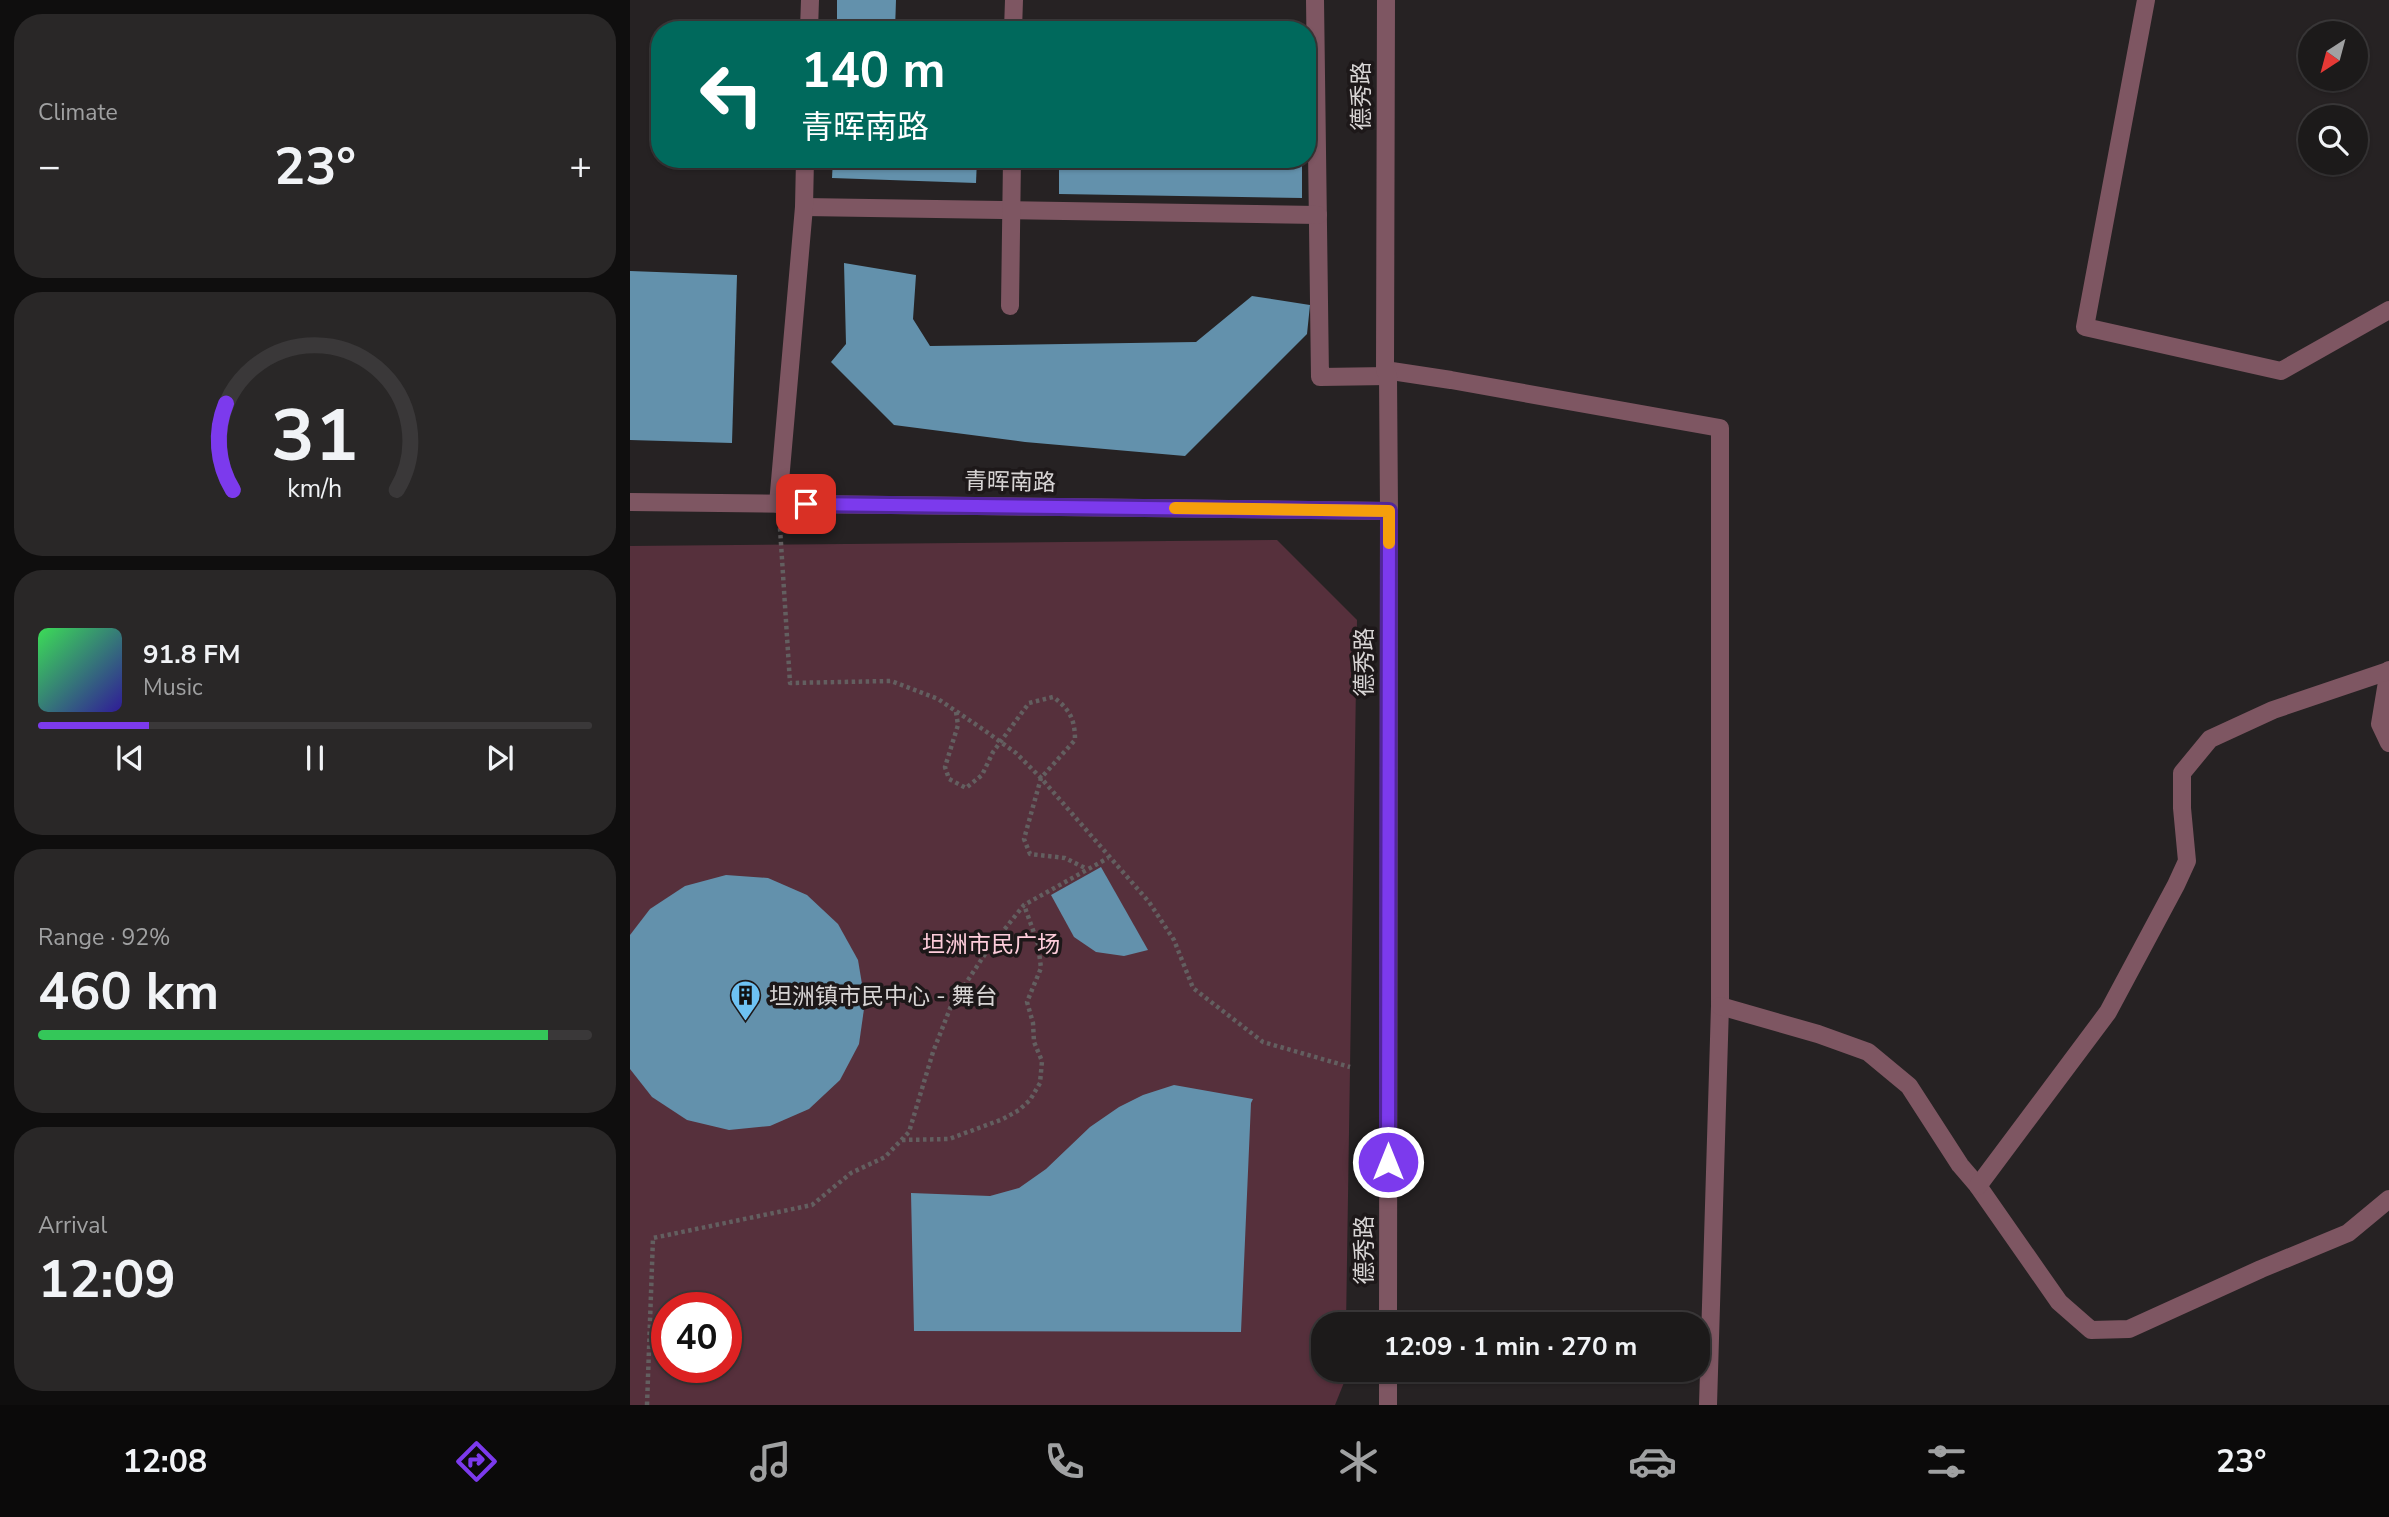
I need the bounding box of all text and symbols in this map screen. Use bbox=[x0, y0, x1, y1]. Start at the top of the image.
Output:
north arrow bbox=[2298, 21, 2368, 91]
map controls bbox=[2298, 21, 2368, 175]
text: 140 m bbox=[801, 37, 945, 104]
icon: left bbox=[686, 49, 777, 140]
street label: 德秀路 bbox=[1346, 62, 1377, 131]
text: Climate bbox=[38, 97, 118, 128]
button: search bbox=[2298, 105, 2368, 175]
text: 青晖南路 bbox=[801, 106, 929, 149]
text: 23° bbox=[274, 131, 356, 202]
text: − bbox=[38, 141, 61, 192]
text: + bbox=[569, 141, 592, 192]
text: 31 bbox=[271, 387, 359, 487]
street label: 青晖南路 bbox=[964, 466, 1056, 498]
text: km/h bbox=[287, 472, 343, 506]
pin bbox=[776, 474, 836, 534]
icon: arrive bbox=[787, 485, 825, 523]
street label: 德秀路 bbox=[1349, 628, 1380, 697]
text: 91.8 FM bbox=[143, 637, 240, 672]
text: Music bbox=[143, 672, 203, 703]
icon: previous bbox=[111, 739, 149, 777]
icon: pause bbox=[296, 739, 334, 777]
icon: next bbox=[481, 739, 519, 777]
text: Range · 92% bbox=[38, 922, 170, 953]
park label: 坦洲市民广场 bbox=[922, 929, 1060, 960]
text: 460 km bbox=[38, 956, 219, 1027]
building icon: 坦洲镇市民中心 - 舞台 bbox=[729, 979, 763, 1023]
place label: 坦洲镇市民中心 - 舞台 bbox=[769, 981, 998, 1012]
position arrow bbox=[1351, 1125, 1425, 1199]
text: Arrival bbox=[38, 1210, 107, 1241]
street label: 德秀路 bbox=[1349, 1216, 1380, 1285]
text: 12:09 bbox=[38, 1244, 176, 1315]
speed limit sign: 40 bbox=[651, 1292, 742, 1383]
text: 12:09 · 1 min · 270 m bbox=[1384, 1329, 1637, 1364]
icon: directions bbox=[452, 1437, 501, 1486]
icon: music bbox=[746, 1437, 795, 1486]
icon: phone bbox=[1040, 1437, 1089, 1486]
icon: climate bbox=[1334, 1437, 1383, 1486]
icon: car bbox=[1628, 1437, 1677, 1486]
icon: filters bbox=[1922, 1437, 1971, 1486]
text: 12:08 bbox=[122, 1440, 207, 1483]
text: 23° bbox=[2216, 1440, 2266, 1483]

